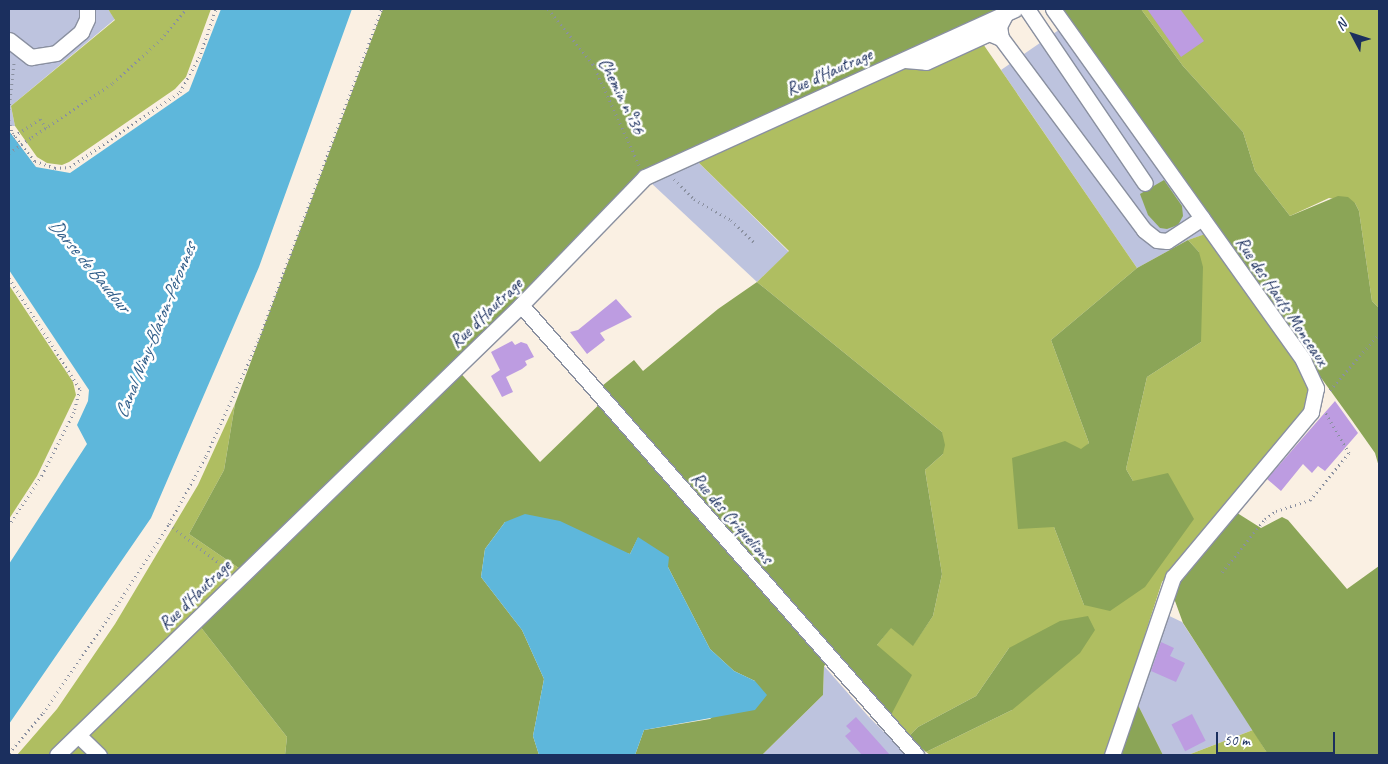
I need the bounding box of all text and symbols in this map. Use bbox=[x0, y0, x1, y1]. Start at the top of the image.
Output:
north arrow bbox=[1328, 10, 1378, 60]
text: N bbox=[1332, 16, 1350, 34]
street label: Rue d'Hautrage bbox=[783, 43, 875, 101]
street label: Chemin n°i36 bbox=[594, 54, 650, 138]
water label: Darse de Baudour bbox=[43, 215, 135, 317]
street label: Rue des Hauts Monceaux bbox=[1231, 233, 1333, 369]
water label: Canal Nimy-Blaton-Péronnes bbox=[110, 240, 202, 422]
street label: Rue d'Hautrage bbox=[445, 273, 527, 353]
street label: Rue des Criquelions bbox=[686, 468, 778, 568]
street label: Rue d'Hautrage bbox=[154, 555, 236, 635]
scale bar bbox=[1218, 722, 1337, 754]
text: 50 m bbox=[1224, 731, 1250, 750]

